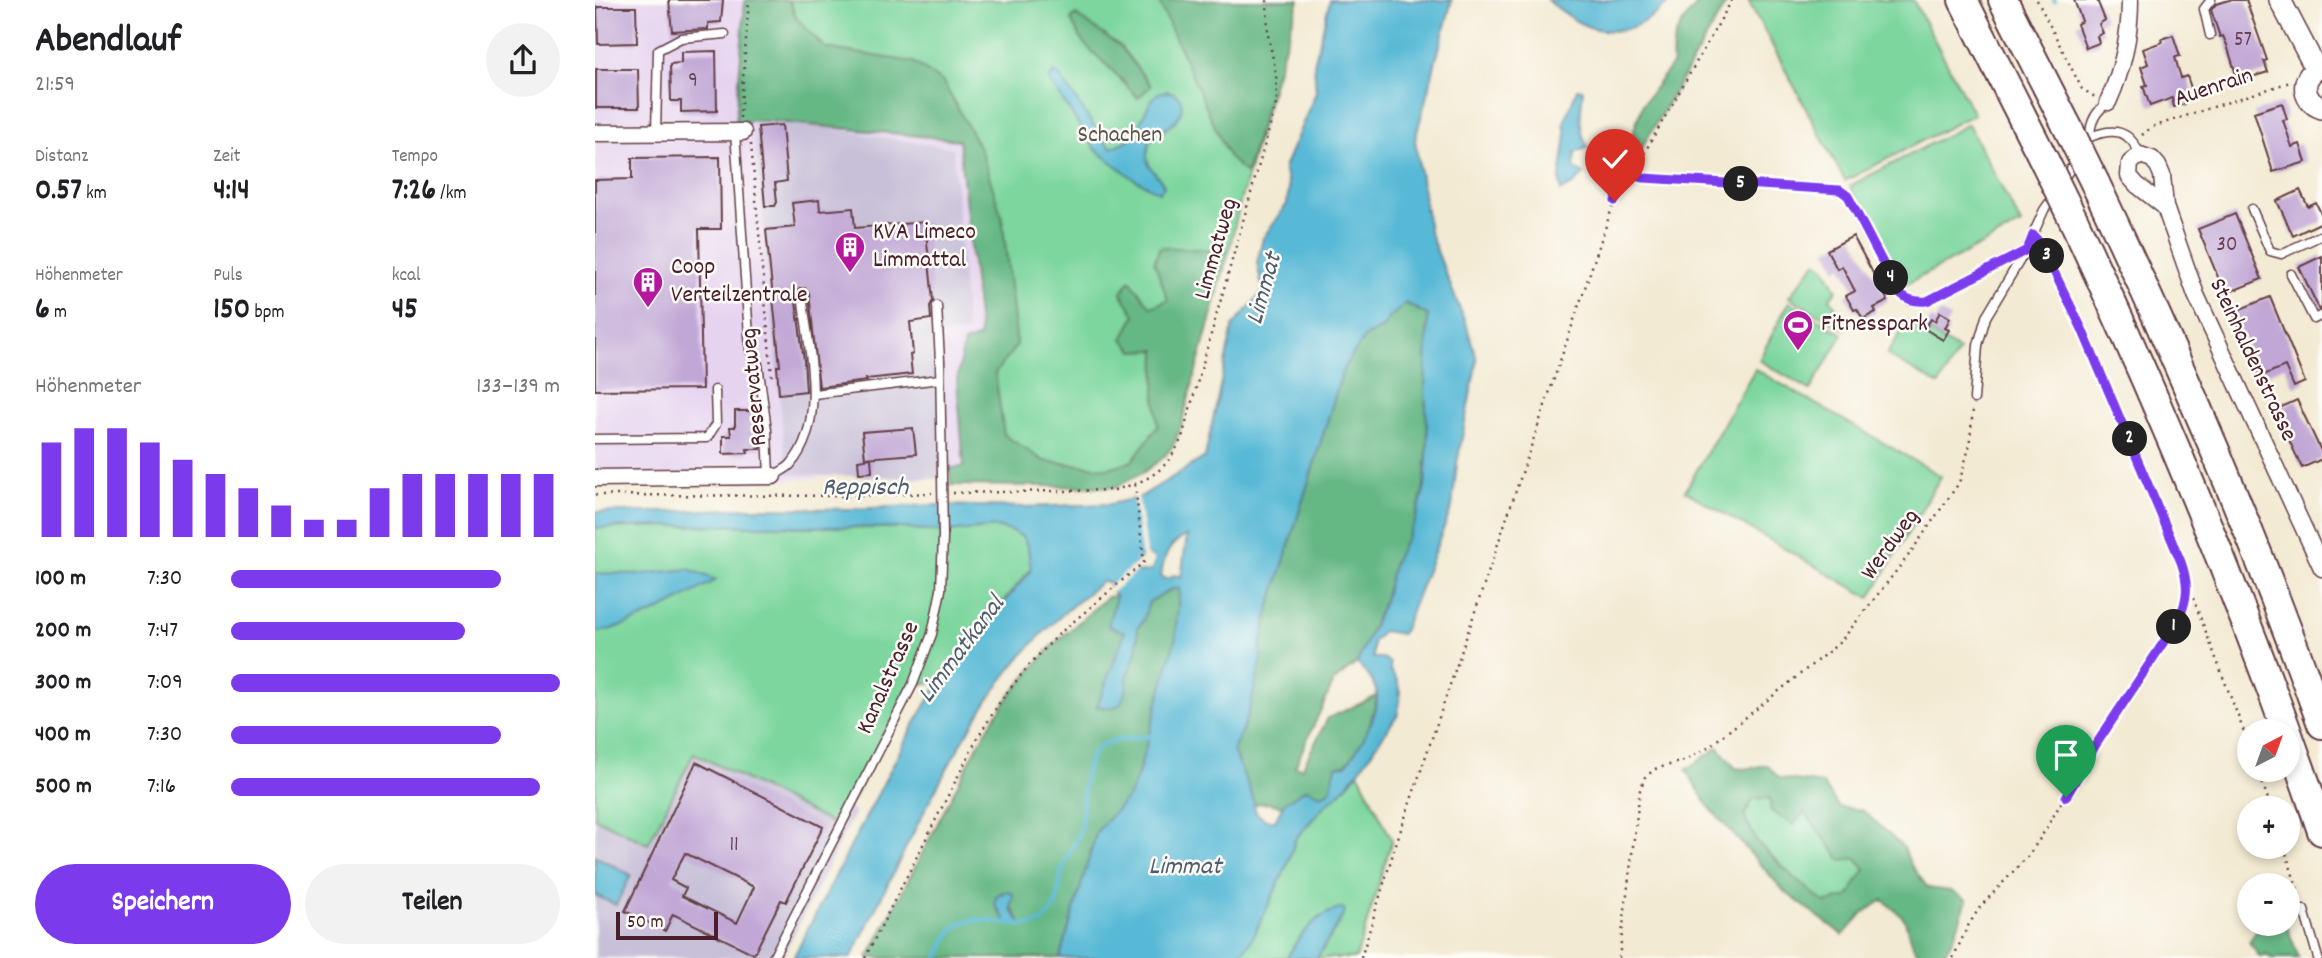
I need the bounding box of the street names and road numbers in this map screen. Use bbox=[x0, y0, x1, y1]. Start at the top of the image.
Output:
street label: Auenrain bbox=[2170, 59, 2258, 117]
street label: Limmatweg bbox=[1186, 194, 1248, 304]
street label: Steinhaldenstrasse bbox=[2199, 273, 2305, 447]
street label: Reservatweg bbox=[733, 327, 777, 447]
street label: Werdweg bbox=[1853, 502, 1929, 588]
street label: Kanalstrasse bbox=[849, 616, 929, 740]

